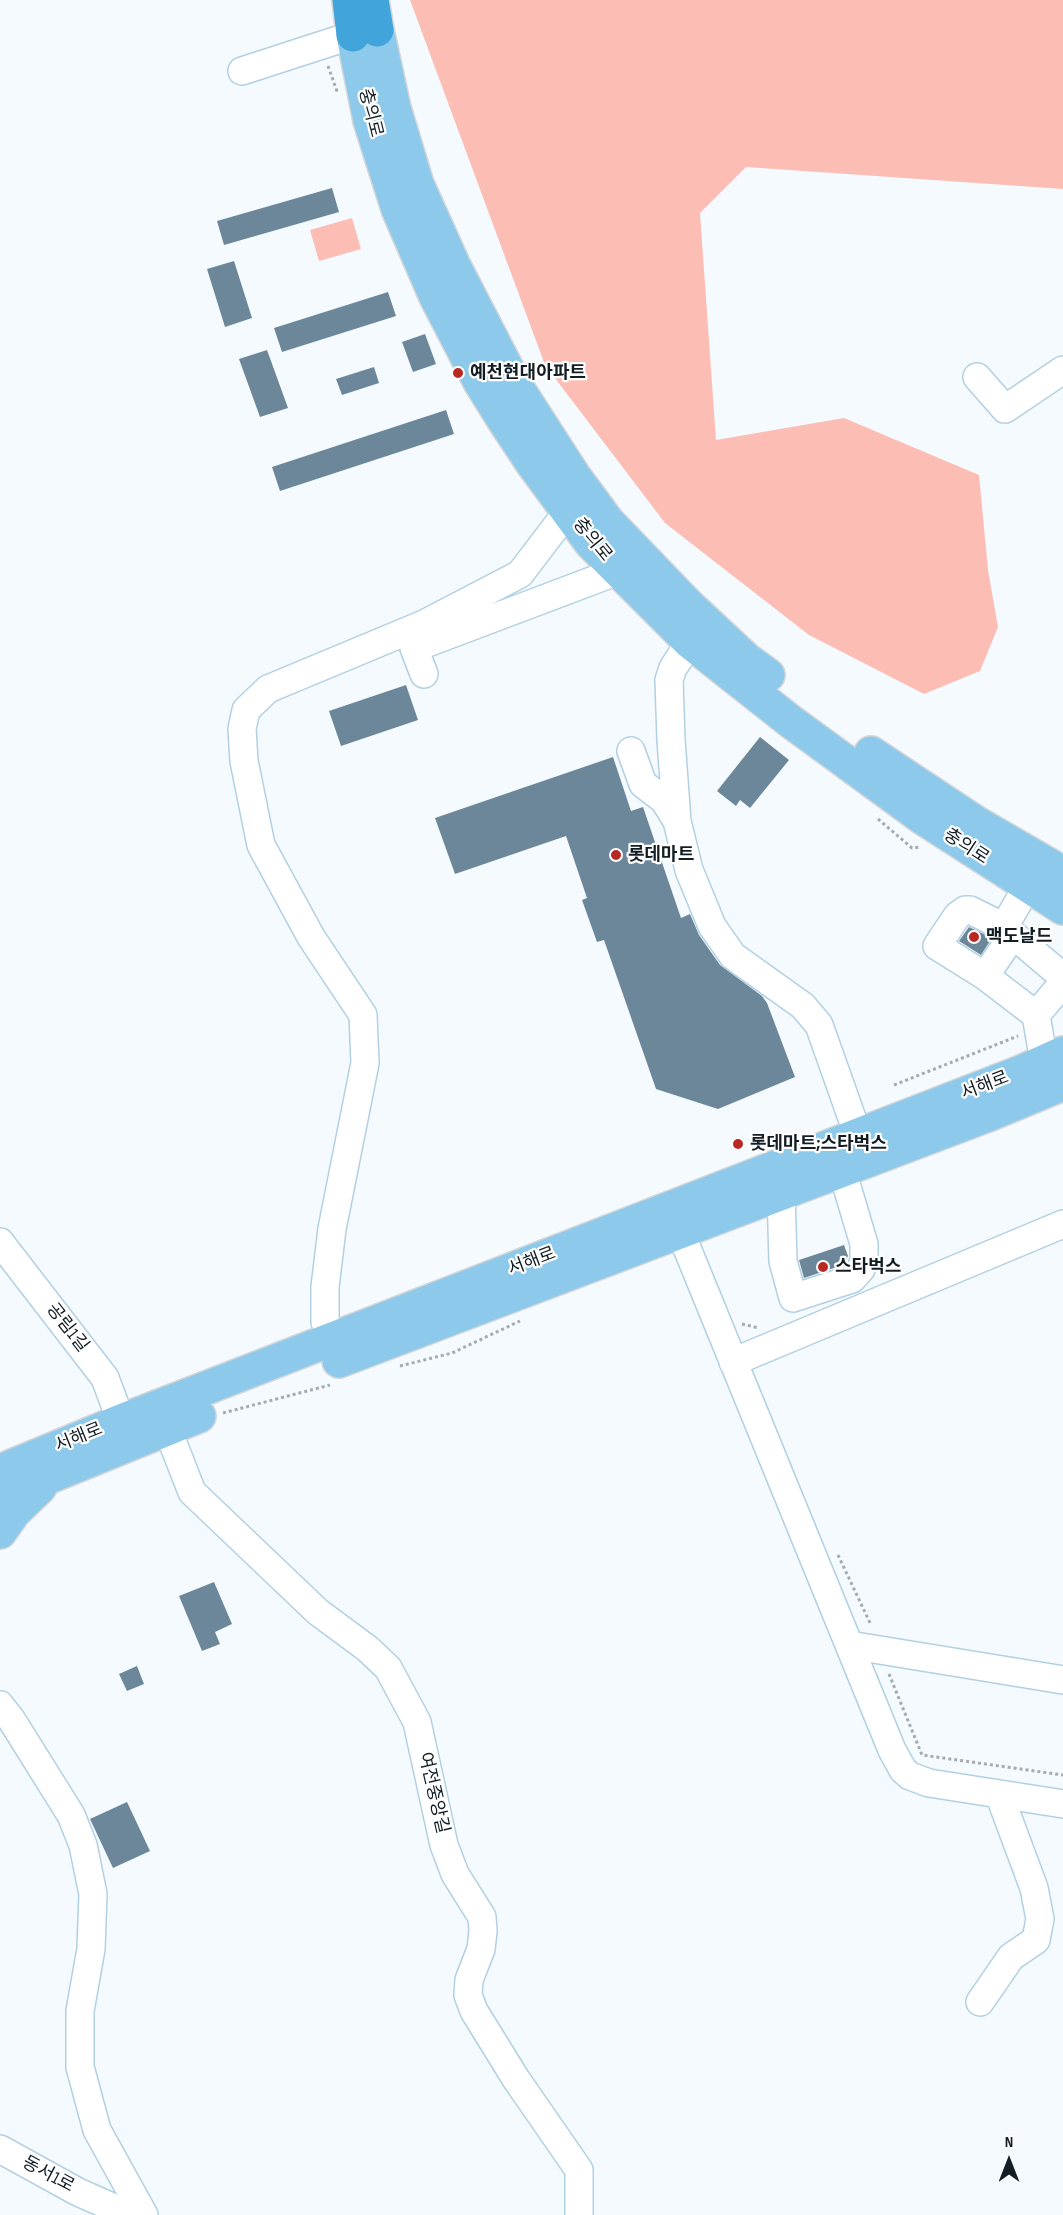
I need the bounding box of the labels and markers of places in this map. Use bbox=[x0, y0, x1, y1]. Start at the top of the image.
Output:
place label: 예천현대아파트 bbox=[470, 362, 586, 384]
marker: 예천현대아파트 bbox=[451, 366, 465, 380]
place label: 롯데마트 bbox=[628, 844, 694, 866]
marker: 롯데마트 bbox=[609, 848, 623, 862]
place label: 맥도날드 bbox=[986, 926, 1052, 948]
marker: 맥도날드 bbox=[967, 930, 981, 944]
place label: 롯데마트;스타벅스 bbox=[750, 1133, 887, 1155]
marker: 롯데마트;스타벅스 bbox=[731, 1137, 745, 1151]
place label: 스타벅스 bbox=[835, 1256, 901, 1278]
marker: 스타벅스 bbox=[816, 1260, 830, 1274]

